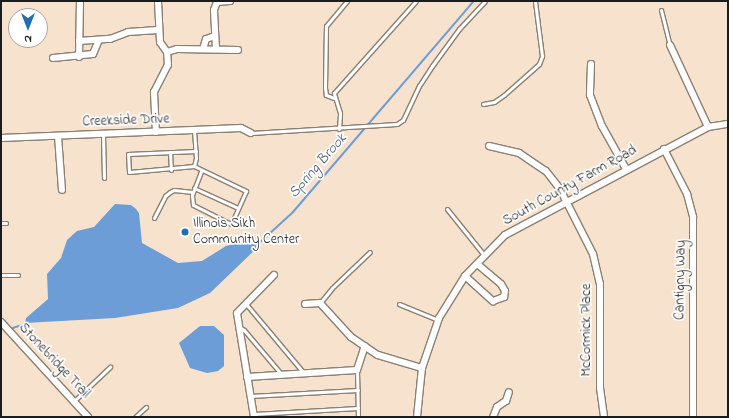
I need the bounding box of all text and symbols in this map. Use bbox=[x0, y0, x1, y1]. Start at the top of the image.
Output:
north arrow bbox=[8, 8, 48, 48]
text: N bbox=[24, 31, 32, 47]
street label: Creekside Drive bbox=[82, 111, 170, 131]
water label: Spring Brook bbox=[285, 130, 351, 202]
street label: South County Farm Road bbox=[500, 142, 640, 230]
place label: Illinois Sikh Community Center bbox=[193, 216, 299, 248]
marker: Illinois Sikh Community Center bbox=[180, 227, 190, 237]
street label: Cantigny Way bbox=[672, 240, 690, 320]
street label: McCormick Place bbox=[579, 284, 595, 376]
street label: Stonebridge Trail bbox=[15, 320, 93, 402]

